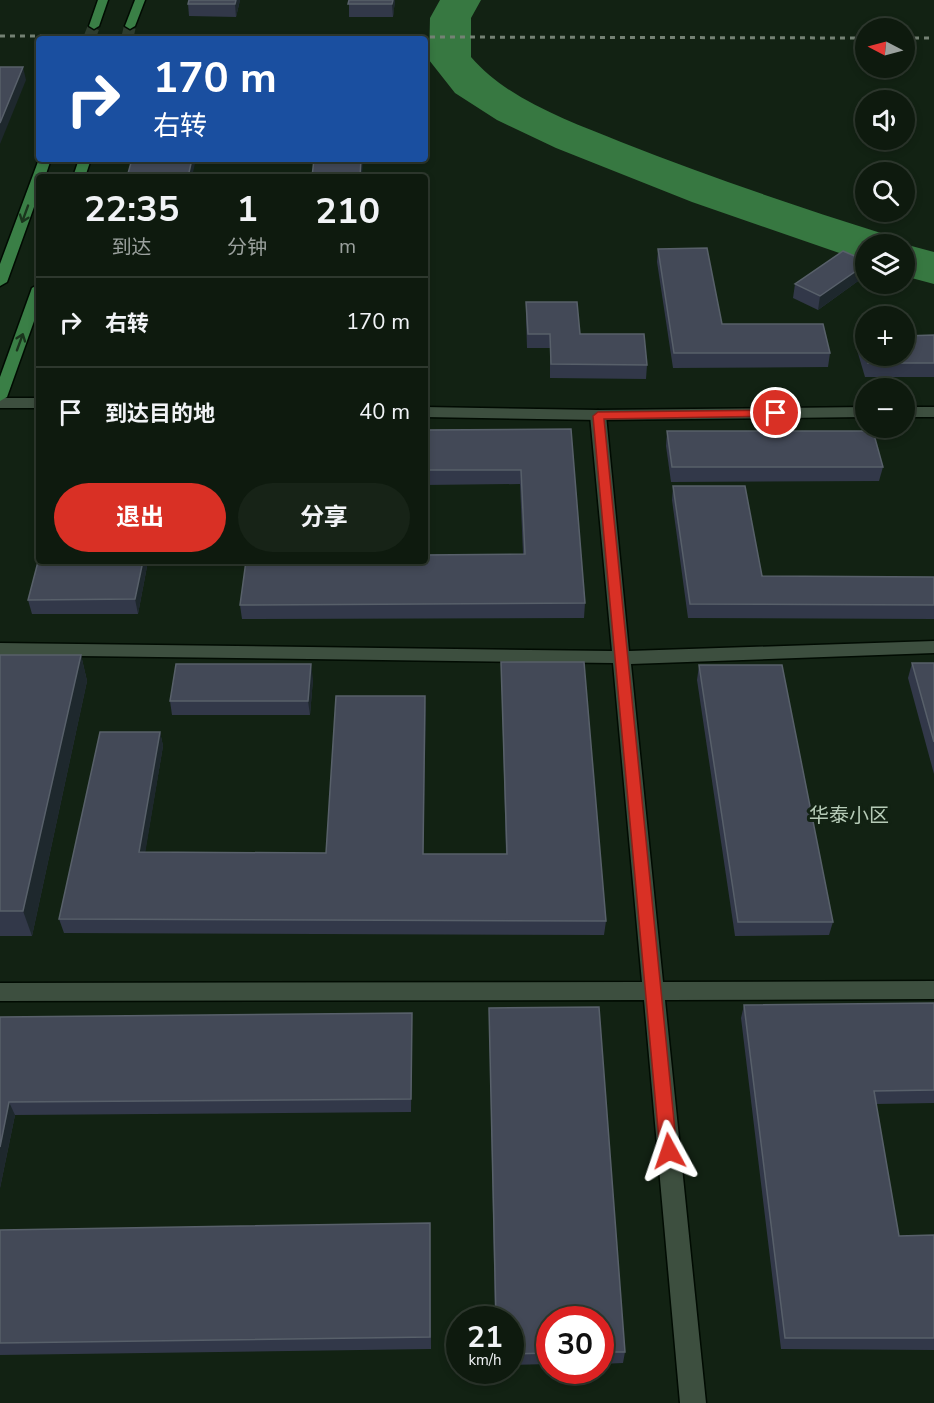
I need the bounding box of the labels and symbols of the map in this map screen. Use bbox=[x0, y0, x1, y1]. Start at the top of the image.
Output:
north arrow bbox=[855, 18, 915, 78]
one-way arrow bbox=[19, 204, 30, 223]
one-way arrow bbox=[15, 334, 26, 352]
pin bbox=[750, 387, 801, 438]
district label: 华泰小区 bbox=[809, 802, 889, 829]
position arrow bbox=[637, 1119, 701, 1183]
speed limit sign: 30 bbox=[536, 1306, 614, 1384]

